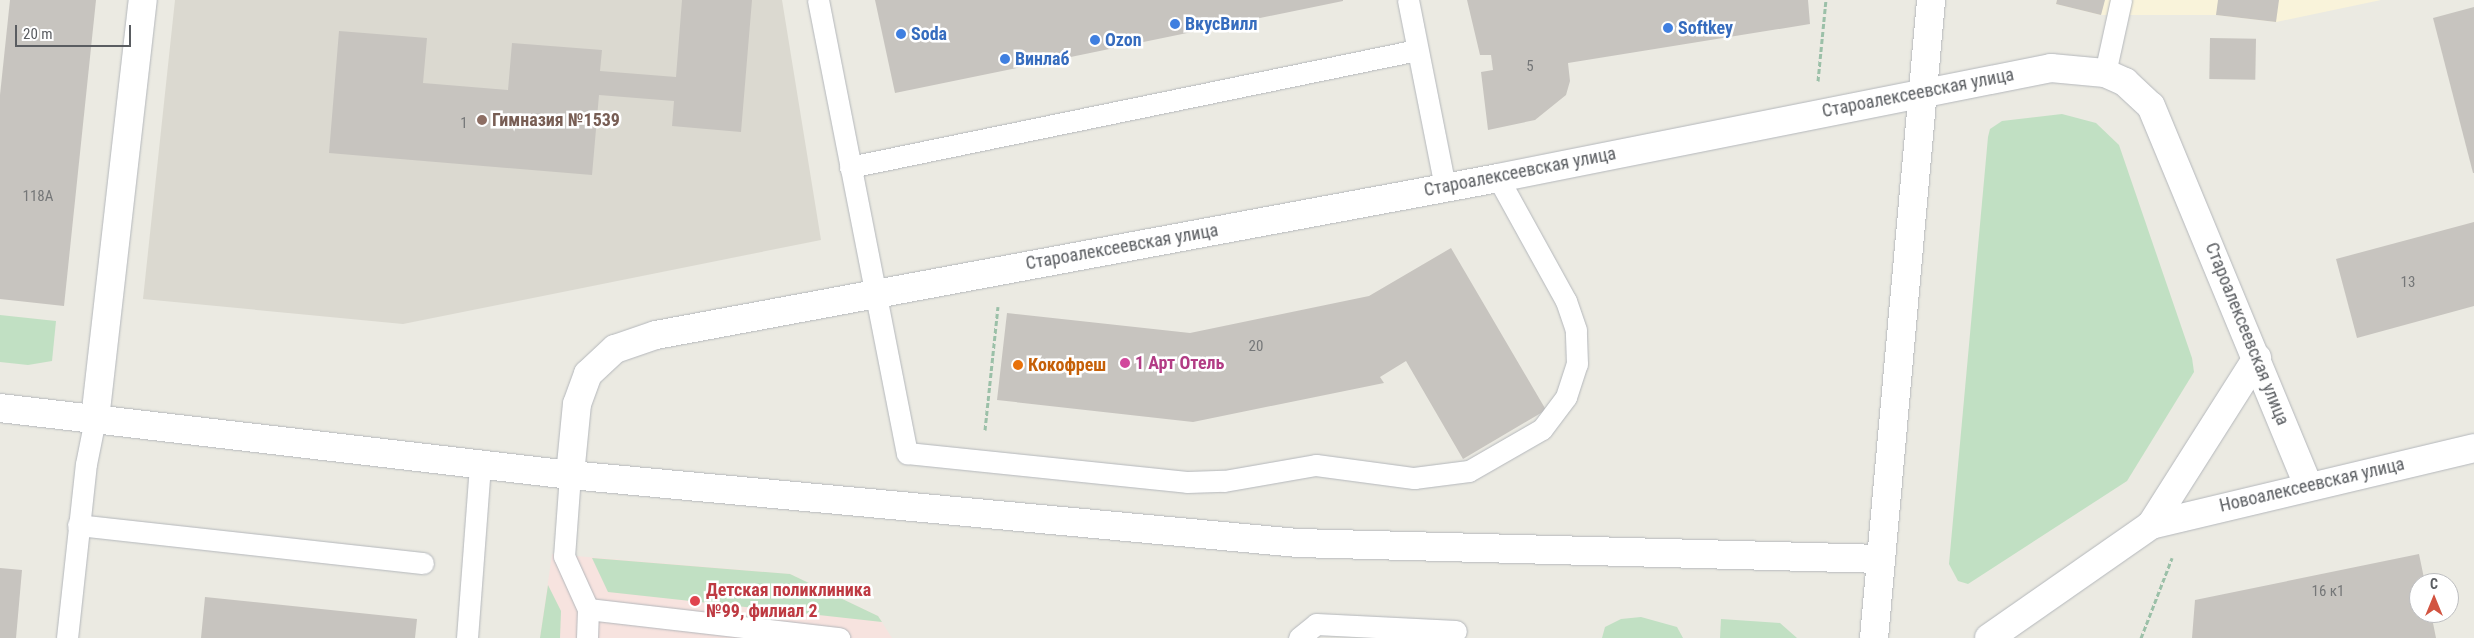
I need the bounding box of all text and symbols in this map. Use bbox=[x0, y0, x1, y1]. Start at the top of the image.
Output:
place label: ВкусВилл bbox=[1185, 13, 1257, 35]
scale bar bbox=[18, 15, 134, 47]
place label: Softkey bbox=[1678, 17, 1733, 39]
marker: ВкусВилл bbox=[1169, 18, 1181, 30]
marker: Softkey bbox=[1662, 22, 1674, 34]
place label: Soda bbox=[911, 23, 947, 45]
text: 20 m bbox=[23, 25, 53, 43]
marker: Soda bbox=[895, 28, 907, 40]
place label: Ozon bbox=[1105, 29, 1142, 51]
marker: Ozon bbox=[1089, 34, 1101, 46]
place label: Винлаб bbox=[1015, 48, 1070, 70]
marker: Винлаб bbox=[999, 53, 1011, 65]
house number: 5 bbox=[1526, 58, 1534, 76]
street label: Староалексеевская улица bbox=[1820, 64, 2016, 122]
place label: Гимназия №1539 bbox=[492, 109, 620, 131]
marker: Гимназия №1539 bbox=[476, 114, 488, 126]
house number: 1 bbox=[460, 115, 468, 133]
street label: Староалексеевская улица bbox=[1422, 143, 1618, 201]
house number: 118А bbox=[23, 188, 53, 206]
street label: Староалексеевская улица bbox=[1024, 219, 1220, 275]
street label: Староалексеевская улица bbox=[2200, 239, 2294, 429]
house number: 13 bbox=[2401, 274, 2415, 292]
house number: 20 bbox=[1249, 338, 1263, 356]
place label: 1 Арт Отель bbox=[1135, 352, 1224, 374]
place label: Кокофреш bbox=[1028, 354, 1106, 376]
marker: 1 Арт Отель bbox=[1119, 357, 1131, 369]
marker: Кокофреш bbox=[1012, 359, 1024, 371]
street label: Новоалексеевская улица bbox=[2217, 453, 2407, 517]
north arrow bbox=[2409, 573, 2459, 623]
text: С bbox=[2430, 576, 2438, 592]
place label: Детская поликлиника №99, филиал 2 bbox=[706, 580, 871, 622]
house number: 16 к1 bbox=[2312, 583, 2344, 601]
marker: Детская поликлиника №99, филиал 2 bbox=[688, 594, 702, 608]

